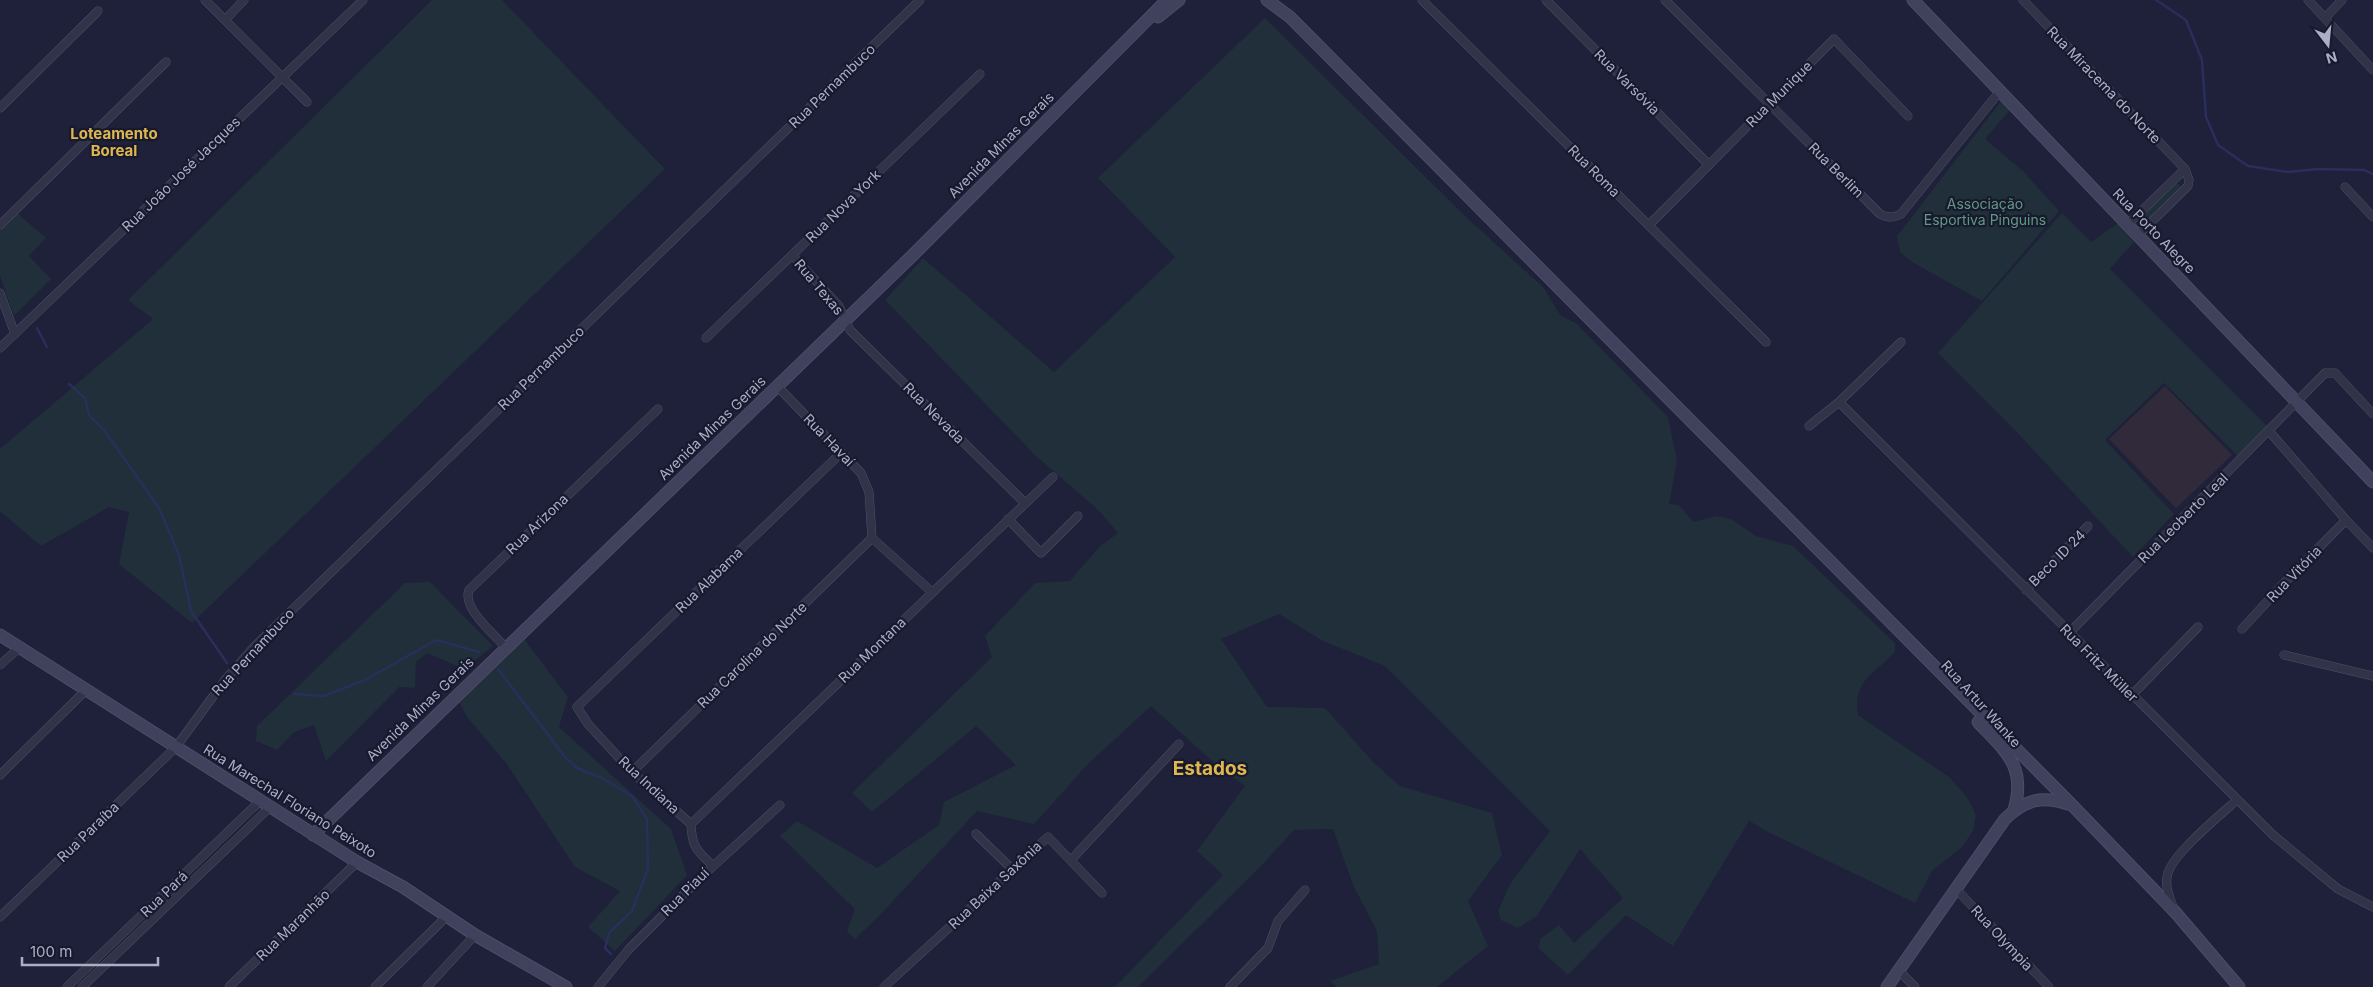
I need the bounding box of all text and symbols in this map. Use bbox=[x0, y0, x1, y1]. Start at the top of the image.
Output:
north arrow bbox=[2303, 20, 2353, 70]
street label: Rua Miracema do Norte bbox=[2044, 22, 2165, 147]
street label: Rua Pernambuco bbox=[785, 40, 878, 131]
street label: Rua Varsóvia bbox=[1591, 45, 1664, 118]
text: N bbox=[2324, 48, 2339, 68]
street label: Rua Munique bbox=[1742, 57, 1815, 130]
street label: Avenida Minas Gerais bbox=[944, 88, 1057, 201]
street label: Rua João José Jacques bbox=[118, 113, 243, 235]
district label: Loteamento Boreal bbox=[70, 124, 158, 160]
street label: Rua Berlim bbox=[1805, 139, 1867, 201]
street label: Rua Roma bbox=[1565, 141, 1624, 200]
street label: Rua Nova York bbox=[802, 165, 884, 246]
street label: Rua Porto Alegre bbox=[2109, 185, 2199, 277]
park label: Associação Esportiva Pinguins bbox=[1924, 195, 2046, 228]
street label: Rua Texas bbox=[791, 255, 848, 318]
street label: Rua Pernambuco bbox=[494, 322, 587, 413]
street label: Avenida Minas Gerais bbox=[654, 372, 769, 483]
street label: Rua Nevada bbox=[900, 378, 969, 447]
street label: Rua Havaí bbox=[800, 410, 859, 470]
street label: Rua Leoberto Leal bbox=[2134, 469, 2231, 566]
street label: Rua Arizona bbox=[502, 490, 571, 557]
street label: Beco ID 24 bbox=[2025, 526, 2088, 589]
street label: Rua Vitória bbox=[2263, 542, 2325, 605]
street label: Rua Alabama bbox=[672, 543, 746, 616]
street label: Rua Carolina do Norte bbox=[693, 598, 810, 711]
street label: Rua Pernambuco bbox=[208, 604, 297, 699]
street label: Rua Montana bbox=[834, 613, 909, 686]
street label: Rua Fritz Müller bbox=[2057, 620, 2142, 705]
street label: Avenida Minas Gerais bbox=[362, 653, 477, 764]
street label: Rua Artur Wanke bbox=[1938, 657, 2025, 751]
street label: Rua Marechal Floriano Peixoto bbox=[201, 740, 380, 861]
street label: Rua Indiana bbox=[615, 752, 683, 817]
district label: Estados bbox=[1173, 757, 1247, 780]
street label: Rua Paraíba bbox=[53, 798, 122, 865]
street label: Rua Baixa Saxônia bbox=[945, 837, 1045, 932]
street label: Rua Piauí bbox=[657, 864, 713, 919]
street label: Rua Pará bbox=[137, 867, 191, 920]
street label: Rua Maranhão bbox=[252, 885, 333, 964]
street label: Rua Olympia bbox=[1968, 901, 2037, 974]
scale bar bbox=[22, 934, 159, 966]
text: 100 m bbox=[30, 942, 72, 961]

